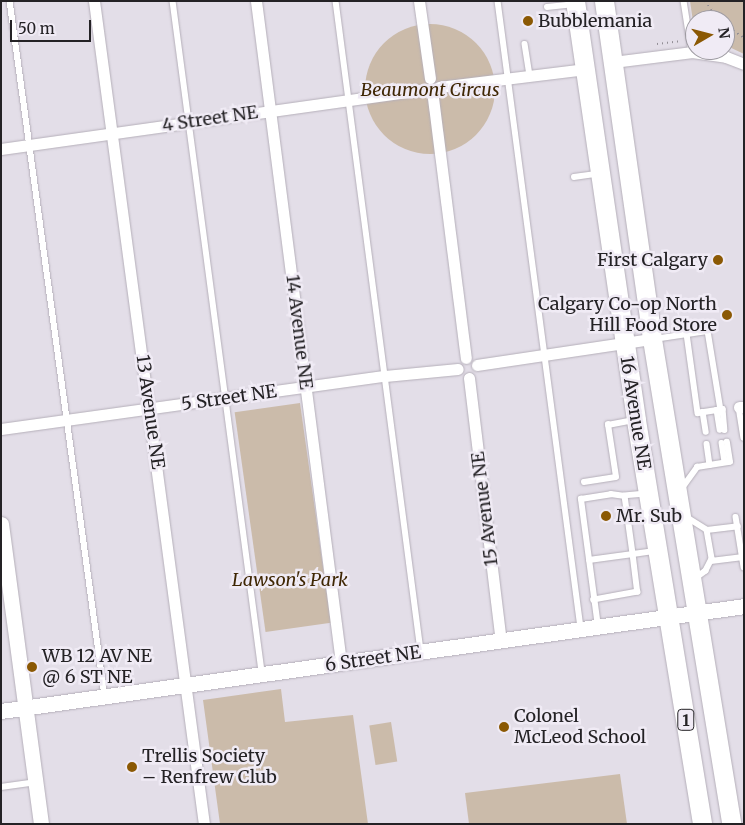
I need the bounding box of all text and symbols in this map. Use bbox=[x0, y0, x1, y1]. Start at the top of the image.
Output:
scale bar bbox=[12, 10, 94, 42]
place label: Bubblemania bbox=[538, 10, 652, 32]
north arrow bbox=[685, 10, 735, 60]
marker: Bubblemania bbox=[522, 15, 534, 27]
text: 50 m bbox=[18, 19, 55, 38]
text: N bbox=[714, 26, 734, 40]
park label: Beaumont Circus bbox=[361, 79, 499, 101]
street label: 4 Street NE bbox=[161, 102, 259, 136]
place label: First Calgary bbox=[597, 249, 708, 271]
marker: First Calgary bbox=[712, 254, 724, 266]
street label: 14 Avenue NE bbox=[281, 273, 317, 391]
place label: Calgary Co-op North Hill Food Store bbox=[538, 294, 717, 336]
marker: Calgary Co-op North Hill Food Store bbox=[721, 309, 733, 321]
street label: 13 Avenue NE bbox=[131, 354, 169, 470]
street label: 16 Avenue NE bbox=[615, 354, 655, 472]
street label: 5 Street NE bbox=[180, 381, 278, 415]
street label: 15 Avenue NE bbox=[467, 451, 503, 567]
place label: Mr. Sub bbox=[616, 505, 682, 527]
marker: Mr. Sub bbox=[600, 510, 612, 522]
park label: Lawson's Park bbox=[232, 569, 348, 591]
street label: 6 Street NE bbox=[324, 642, 422, 676]
place label: WB 12 AV NE @ 6 ST NE bbox=[42, 646, 152, 689]
marker: WB 12 AV NE @ 6 ST NE bbox=[26, 661, 38, 673]
place label: Colonel McLeod School bbox=[514, 706, 646, 749]
road number: 1 bbox=[677, 706, 695, 734]
marker: Colonel McLeod School bbox=[498, 721, 510, 733]
place label: Trellis Society – Renfrew Club bbox=[142, 746, 277, 789]
marker: Trellis Society – Renfrew Club bbox=[126, 761, 138, 773]

